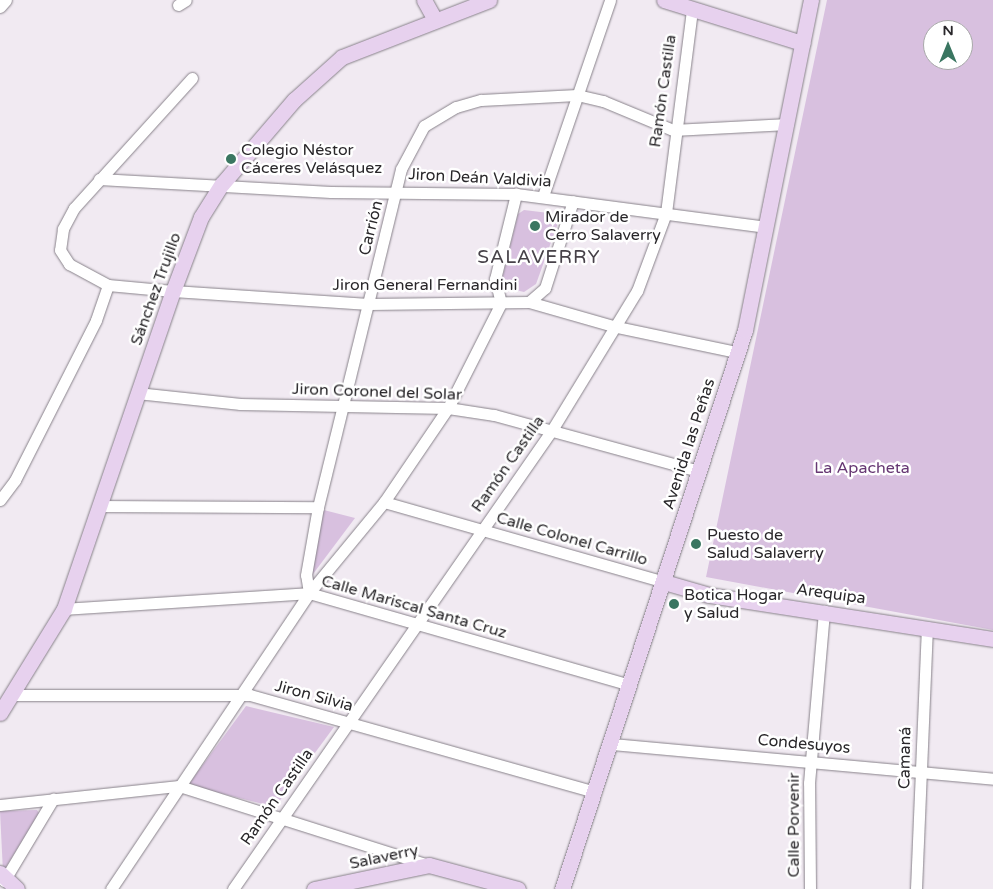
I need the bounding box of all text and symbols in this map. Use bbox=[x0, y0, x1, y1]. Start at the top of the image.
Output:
north arrow bbox=[923, 20, 973, 70]
text: N bbox=[942, 22, 954, 39]
street label: Ramón Castilla bbox=[646, 33, 680, 149]
place label: Colegio Néstor Cáceres Velásquez bbox=[241, 140, 382, 178]
marker: Colegio Néstor Cáceres Velásquez bbox=[225, 153, 237, 165]
street label: Jiron Deán Valdivia bbox=[408, 165, 552, 191]
street label: Carrión bbox=[355, 199, 387, 257]
place label: Mirador de Cerro Salaverry bbox=[545, 207, 661, 245]
marker: Mirador de Cerro Salaverry bbox=[529, 220, 541, 232]
street label: Sánchez Trujillo bbox=[127, 230, 185, 348]
district label: SALAVERRY bbox=[476, 247, 602, 269]
street label: Jiron General Fernandini bbox=[333, 275, 517, 295]
street label: Avenida las Peñas bbox=[659, 376, 719, 512]
street label: Jiron Coronel del Solar bbox=[292, 379, 462, 405]
street label: Ramón Castilla bbox=[468, 412, 548, 516]
park label: La Apacheta bbox=[814, 458, 910, 478]
street label: Calle Colonel Carrillo bbox=[494, 508, 650, 570]
place label: Puesto de Salud Salaverry bbox=[707, 525, 824, 563]
marker: Puesto de Salud Salaverry bbox=[689, 537, 703, 551]
street label: Calle Mariscal Santa Cruz bbox=[319, 571, 509, 643]
street label: Arequipa bbox=[795, 580, 867, 608]
place label: Botica Hogar y Salud bbox=[684, 585, 783, 623]
marker: Botica Hogar y Salud bbox=[668, 598, 680, 610]
street label: Jiron Silvia bbox=[273, 676, 355, 716]
street label: Camaná bbox=[895, 727, 915, 789]
street label: Condesuyos bbox=[757, 730, 851, 758]
street label: Ramón Castilla bbox=[237, 745, 317, 849]
street label: Calle Porvenir bbox=[784, 773, 804, 877]
street label: Salaverry bbox=[348, 840, 420, 874]

